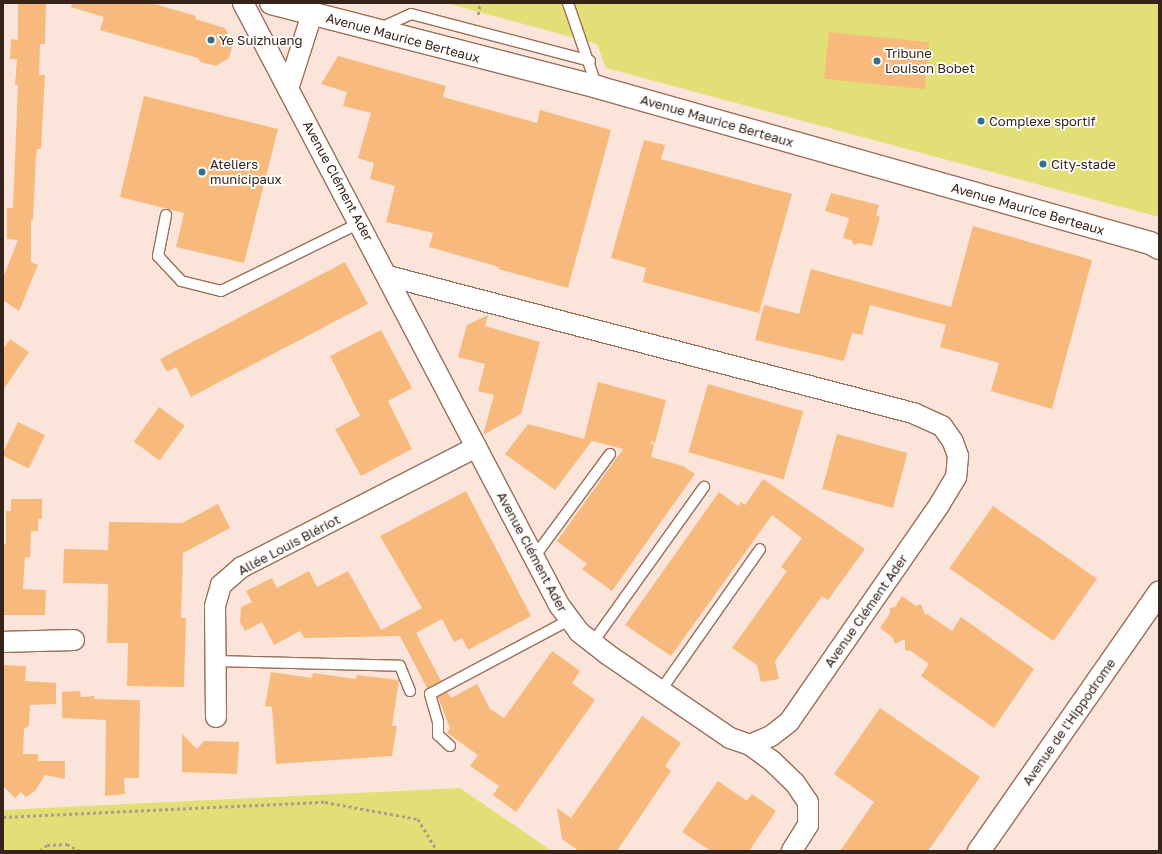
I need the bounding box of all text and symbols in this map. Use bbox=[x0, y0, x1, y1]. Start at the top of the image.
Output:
street label: Avenue Maurice Berteaux bbox=[324, 10, 482, 66]
place label: Ye Suizhuang bbox=[219, 32, 303, 48]
marker: Ye Suizhuang bbox=[206, 35, 216, 45]
place label: Tribune Louison Bobet bbox=[885, 46, 975, 77]
marker: Tribune Louison Bobet bbox=[872, 56, 882, 66]
street label: Avenue Maurice Berteaux bbox=[639, 92, 795, 150]
place label: Complexe sportif bbox=[989, 113, 1096, 129]
marker: Complexe sportif bbox=[976, 116, 986, 126]
street label: Avenue Clément Ader bbox=[300, 118, 376, 244]
place label: City-stade bbox=[1051, 156, 1116, 172]
place label: Ateliers municipaux bbox=[210, 157, 282, 188]
marker: City-stade bbox=[1038, 159, 1048, 169]
marker: Ateliers municipaux bbox=[197, 167, 207, 177]
street label: Avenue Maurice Berteaux bbox=[950, 180, 1106, 238]
street label: Avenue Clément Ader bbox=[494, 489, 570, 615]
street label: Allée Louis Blériot bbox=[235, 512, 343, 578]
street label: Avenue Clément Ader bbox=[821, 552, 911, 670]
street label: Avenue de l'Hippodrome bbox=[1019, 656, 1119, 788]

